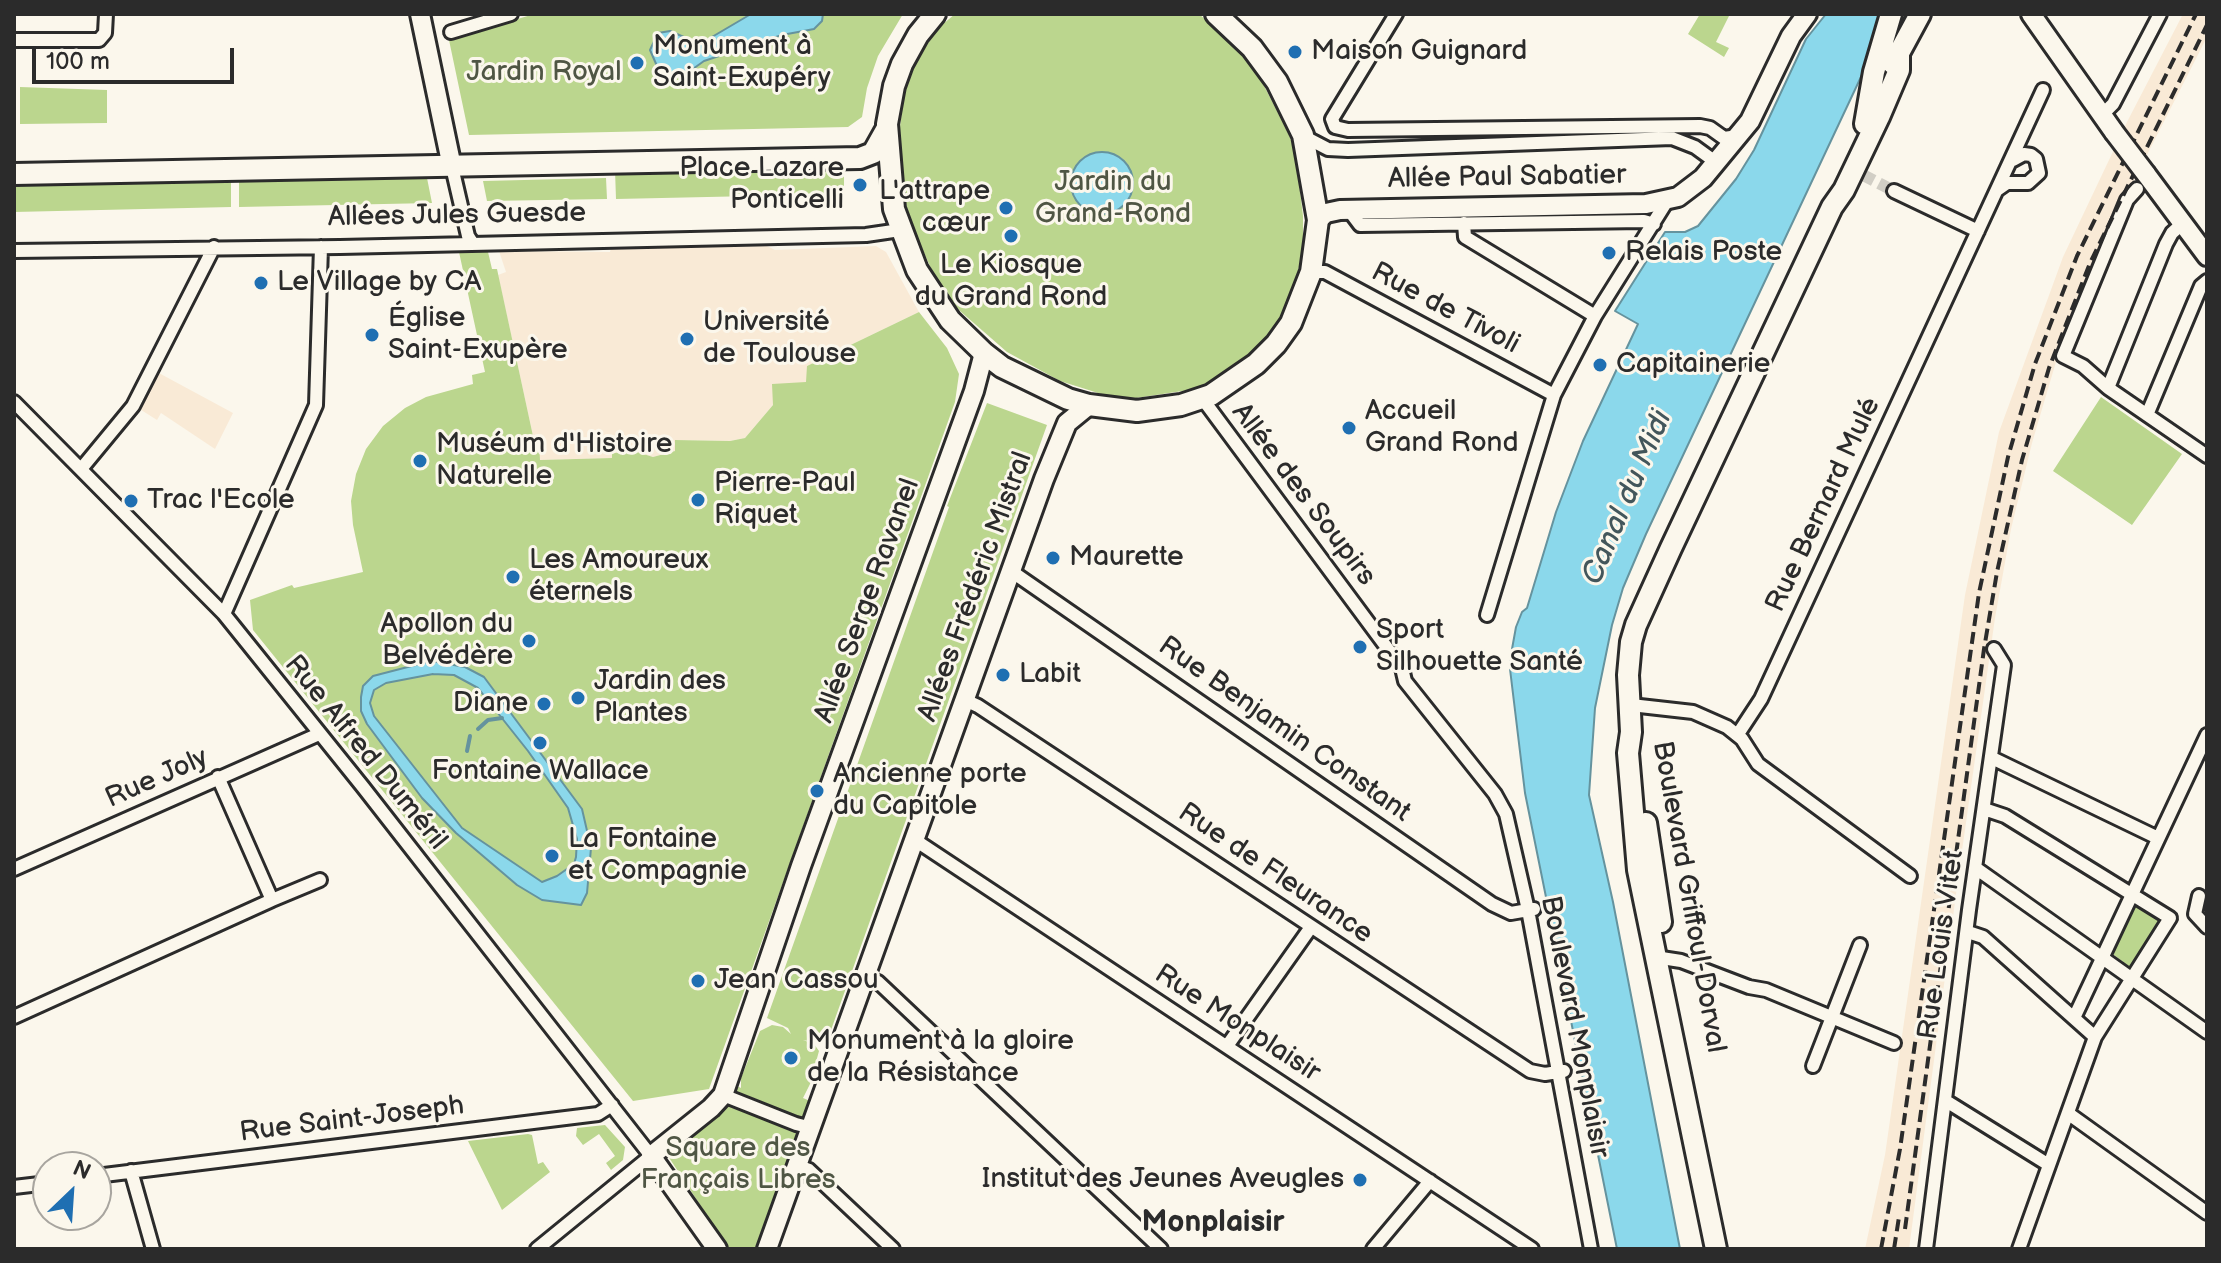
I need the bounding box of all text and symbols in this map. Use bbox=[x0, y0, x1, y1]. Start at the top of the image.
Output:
place label: Monument à Saint-Exupéry bbox=[653, 30, 831, 96]
scale bar bbox=[36, 32, 238, 82]
place label: Maison Guignard bbox=[1311, 35, 1527, 69]
marker: Maison Guignard bbox=[1286, 43, 1304, 61]
text: 100 m bbox=[46, 47, 110, 76]
marker: Monument à Saint-Exupéry bbox=[628, 54, 646, 72]
park label: Jardin Royal bbox=[467, 56, 621, 90]
place label: Place Lazare Ponticelli bbox=[679, 152, 844, 218]
street label: Allée Paul Sabatier bbox=[1388, 159, 1626, 197]
park label: Jardin du Grand-Rond bbox=[1035, 166, 1191, 232]
place label: L'attrape cœur bbox=[879, 175, 990, 241]
marker: Place Lazare Ponticelli bbox=[851, 176, 869, 194]
street label: Allées Jules Guesde bbox=[328, 197, 586, 235]
marker: L'attrape cœur bbox=[997, 199, 1015, 217]
marker: Le Kiosque du Grand Rond bbox=[1002, 227, 1020, 245]
place label: Relais Poste bbox=[1625, 236, 1782, 270]
marker: Relais Poste bbox=[1600, 244, 1618, 262]
place label: Le Kiosque du Grand Rond bbox=[915, 249, 1107, 315]
street label: Rue de Tivoli bbox=[1365, 256, 1525, 362]
place label: Le Village by CA bbox=[277, 266, 481, 300]
marker: Le Village by CA bbox=[252, 274, 270, 292]
place label: Église Saint-Exupère bbox=[388, 302, 568, 368]
place label: Université de Toulouse bbox=[703, 306, 856, 372]
marker: Église Saint-Exupère bbox=[363, 326, 381, 344]
marker: Université de Toulouse bbox=[678, 330, 696, 348]
place label: Capitainerie bbox=[1616, 348, 1770, 382]
marker: Capitainerie bbox=[1591, 356, 1609, 374]
street label: Rue Bernard Mulé bbox=[1760, 392, 1888, 618]
place label: Accueil Grand Rond bbox=[1365, 395, 1518, 461]
street label: Allée des Soupirs bbox=[1224, 397, 1382, 593]
water label: Canal du Midi bbox=[1575, 406, 1681, 590]
marker: Accueil Grand Rond bbox=[1340, 419, 1358, 437]
place label: Muséum d'Histoire Naturelle bbox=[436, 428, 672, 494]
street label: Allées Frédéric Mistral bbox=[912, 448, 1040, 726]
marker: Muséum d'Histoire Naturelle bbox=[411, 452, 429, 470]
place label: Pierre-Paul Riquet bbox=[714, 467, 855, 533]
street label: Allée Serge Ravanel bbox=[808, 474, 928, 728]
place label: Trac l'Ecole bbox=[147, 484, 295, 518]
marker: Pierre-Paul Riquet bbox=[689, 491, 707, 509]
marker: Trac l'Ecole bbox=[122, 492, 140, 510]
place label: Maurette bbox=[1069, 541, 1184, 575]
place label: Les Amoureux éternels bbox=[529, 544, 709, 610]
marker: Maurette bbox=[1044, 549, 1062, 567]
marker: Les Amoureux éternels bbox=[504, 568, 522, 586]
place label: Apollon du Belvédère bbox=[381, 608, 513, 674]
place label: Sport Silhouette Santé bbox=[1376, 614, 1583, 680]
street label: Rue Benjamin Constant bbox=[1151, 630, 1417, 830]
marker: Apollon du Belvédère bbox=[520, 632, 538, 650]
marker: Sport Silhouette Santé bbox=[1351, 638, 1369, 656]
street label: Rue Alfred Duméril bbox=[276, 649, 454, 857]
place label: Labit bbox=[1019, 658, 1081, 692]
place label: Jardin des Plantes bbox=[594, 665, 726, 731]
marker: Labit bbox=[994, 666, 1012, 684]
place label: Diane bbox=[453, 687, 528, 721]
marker: Jardin des Plantes bbox=[569, 689, 587, 707]
marker: Diane bbox=[535, 695, 553, 713]
marker: Fontaine Wallace bbox=[531, 734, 549, 752]
street label: Boulevard Griffoul-Dorval bbox=[1644, 739, 1732, 1055]
street label: Rue Joly bbox=[101, 742, 213, 816]
place label: Fontaine Wallace bbox=[431, 755, 649, 789]
place label: Ancienne porte du Capitole bbox=[833, 758, 1027, 824]
marker: Ancienne porte du Capitole bbox=[808, 782, 826, 800]
street label: Rue de Fleurance bbox=[1171, 796, 1379, 952]
place label: La Fontaine et Compagnie bbox=[568, 823, 747, 889]
marker: La Fontaine et Compagnie bbox=[543, 847, 561, 865]
street label: Rue Louis Vitet bbox=[1912, 848, 1972, 1042]
street label: Boulevard Monplaisir bbox=[1532, 893, 1616, 1161]
street label: Rue Monplaisir bbox=[1148, 958, 1326, 1090]
place label: Jean Cassou bbox=[714, 964, 879, 998]
marker: Jean Cassou bbox=[689, 972, 707, 990]
place label: Monument à la gloire de la Résistance bbox=[807, 1025, 1074, 1091]
marker: Monument à la gloire de la Résistance bbox=[782, 1049, 800, 1067]
street label: Rue Saint-Joseph bbox=[238, 1090, 466, 1150]
park label: Square des Français Libres bbox=[640, 1132, 836, 1198]
north arrow bbox=[32, 1151, 112, 1231]
text: N bbox=[68, 1155, 95, 1186]
place label: Institut des Jeunes Aveugles bbox=[982, 1163, 1344, 1197]
marker: Institut des Jeunes Aveugles bbox=[1351, 1171, 1369, 1189]
district label: Monplaisir bbox=[1141, 1205, 1285, 1241]

